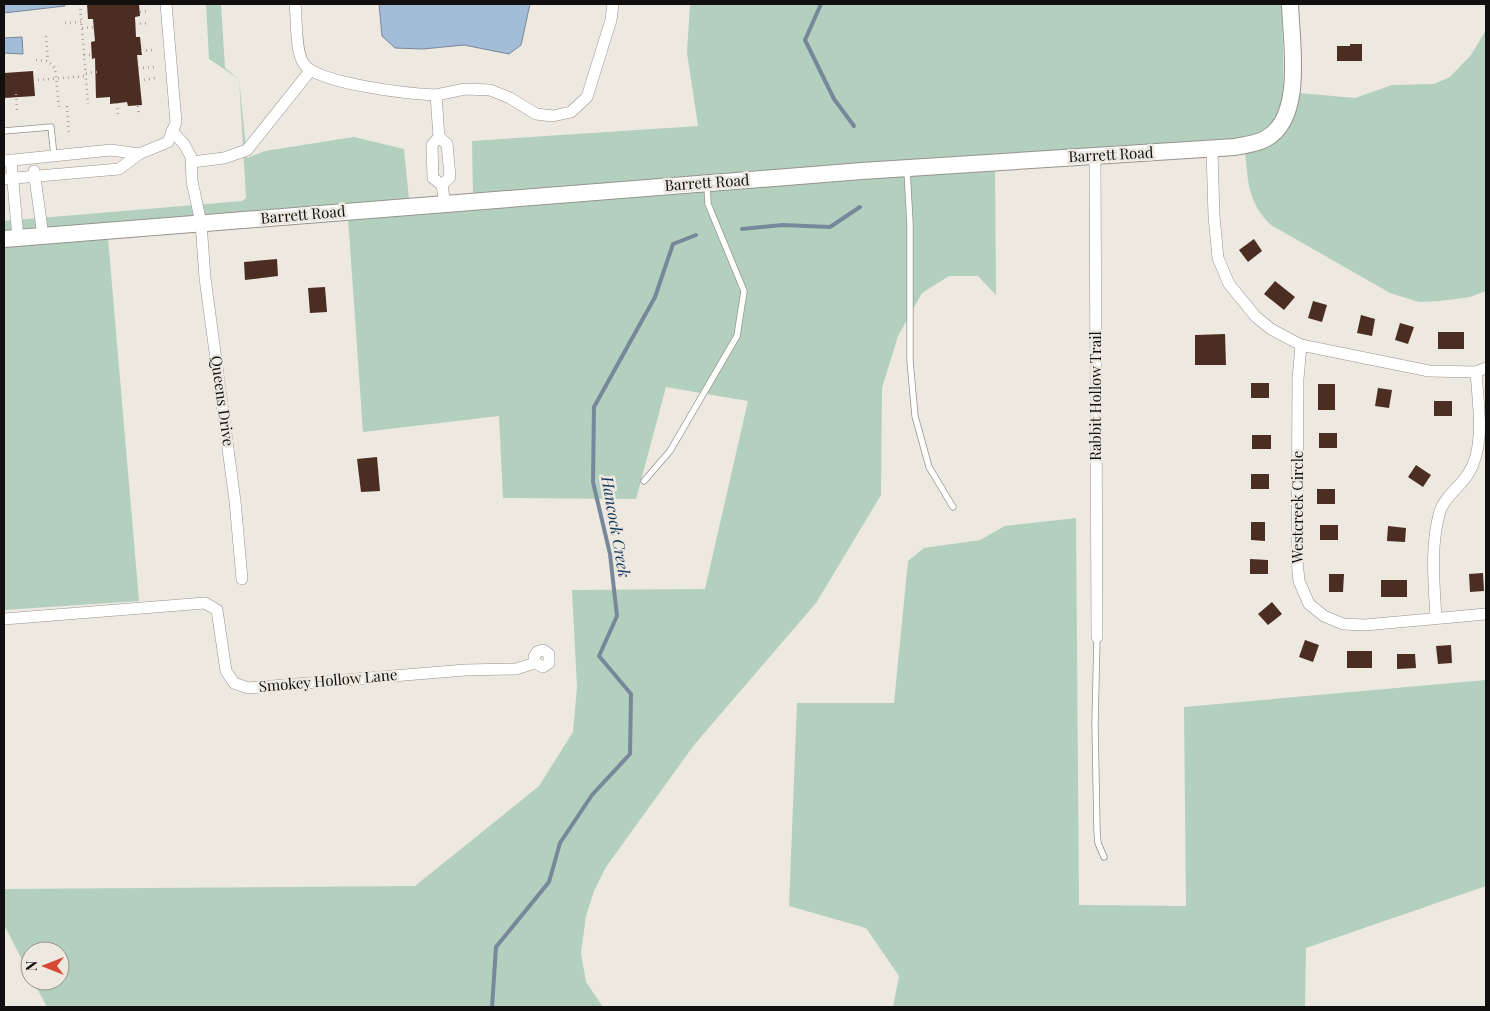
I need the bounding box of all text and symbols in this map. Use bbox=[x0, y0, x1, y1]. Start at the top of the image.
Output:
street label: Barrett Road bbox=[1068, 142, 1154, 166]
street label: Barrett Road bbox=[664, 169, 750, 195]
street label: Barrett Road bbox=[260, 200, 346, 228]
street label: Rabbit Hollow Trail bbox=[1085, 331, 1105, 461]
street label: Queens Drive bbox=[207, 354, 239, 447]
street label: Westcreek Circle bbox=[1287, 451, 1307, 564]
water label: Hancock Creek bbox=[597, 474, 636, 579]
street label: Smokey Hollow Lane bbox=[258, 664, 398, 696]
north arrow bbox=[20, 941, 70, 991]
text: N bbox=[22, 961, 41, 971]

